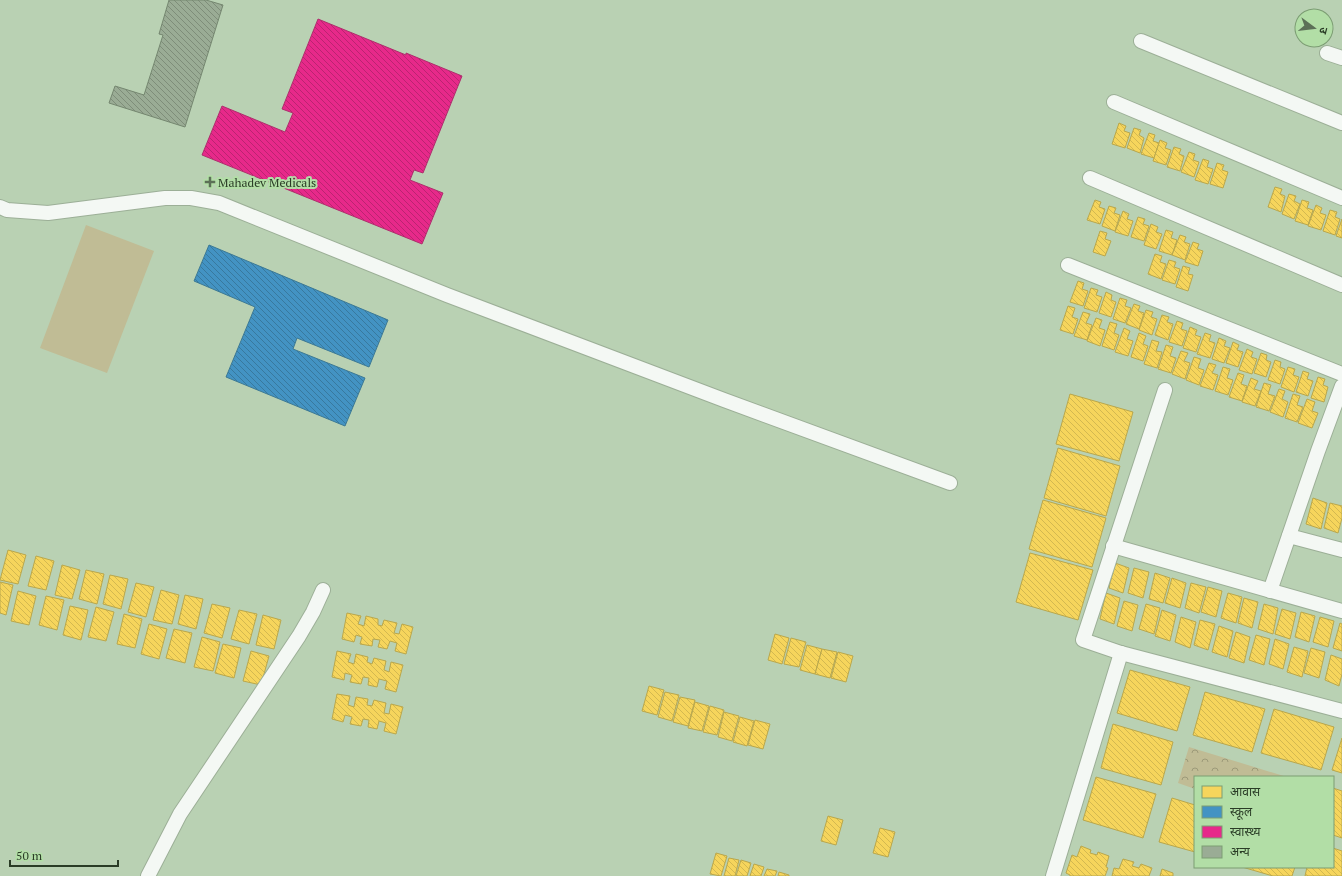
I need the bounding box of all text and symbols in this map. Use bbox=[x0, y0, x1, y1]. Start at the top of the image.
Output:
north arrow bbox=[1294, 8, 1334, 48]
text: उ bbox=[1316, 26, 1331, 36]
place label: Mahadev Medicals bbox=[218, 175, 316, 190]
marker: Mahadev Medicals bbox=[205, 177, 215, 187]
legend bbox=[1194, 776, 1334, 868]
text: आवास bbox=[1230, 784, 1261, 799]
text: स्कूल bbox=[1230, 804, 1253, 820]
text: स्वास्थ्य bbox=[1230, 824, 1262, 839]
scale bar bbox=[10, 842, 118, 868]
text: अन्य bbox=[1230, 844, 1251, 859]
text: 50 m bbox=[16, 848, 43, 863]

